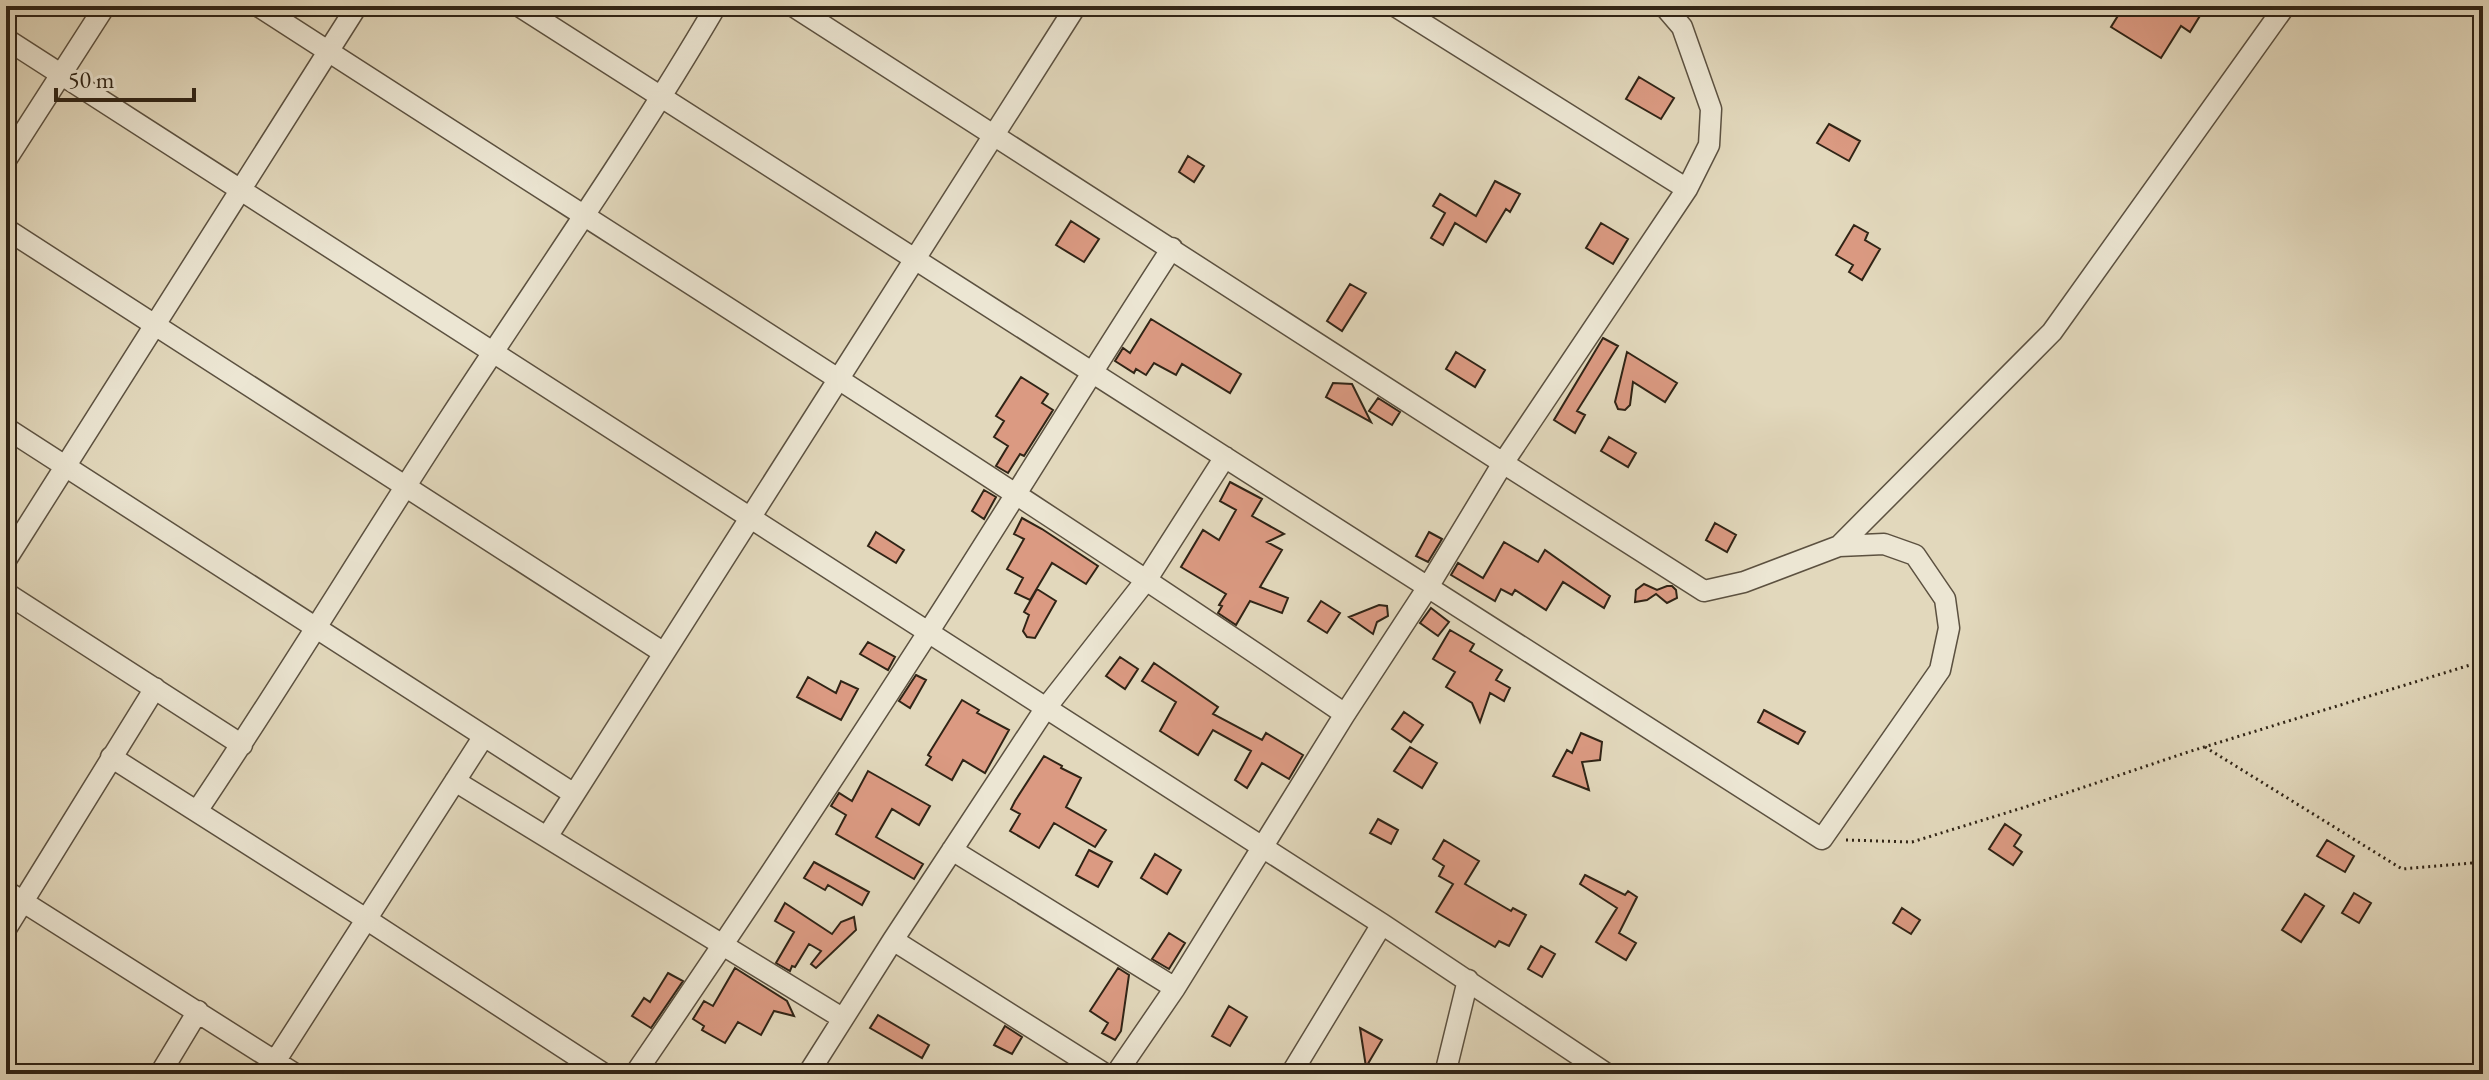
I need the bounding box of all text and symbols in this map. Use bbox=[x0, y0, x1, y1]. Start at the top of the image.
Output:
scale bar bbox=[56, 52, 194, 102]
text: 50 m bbox=[68, 64, 115, 95]

